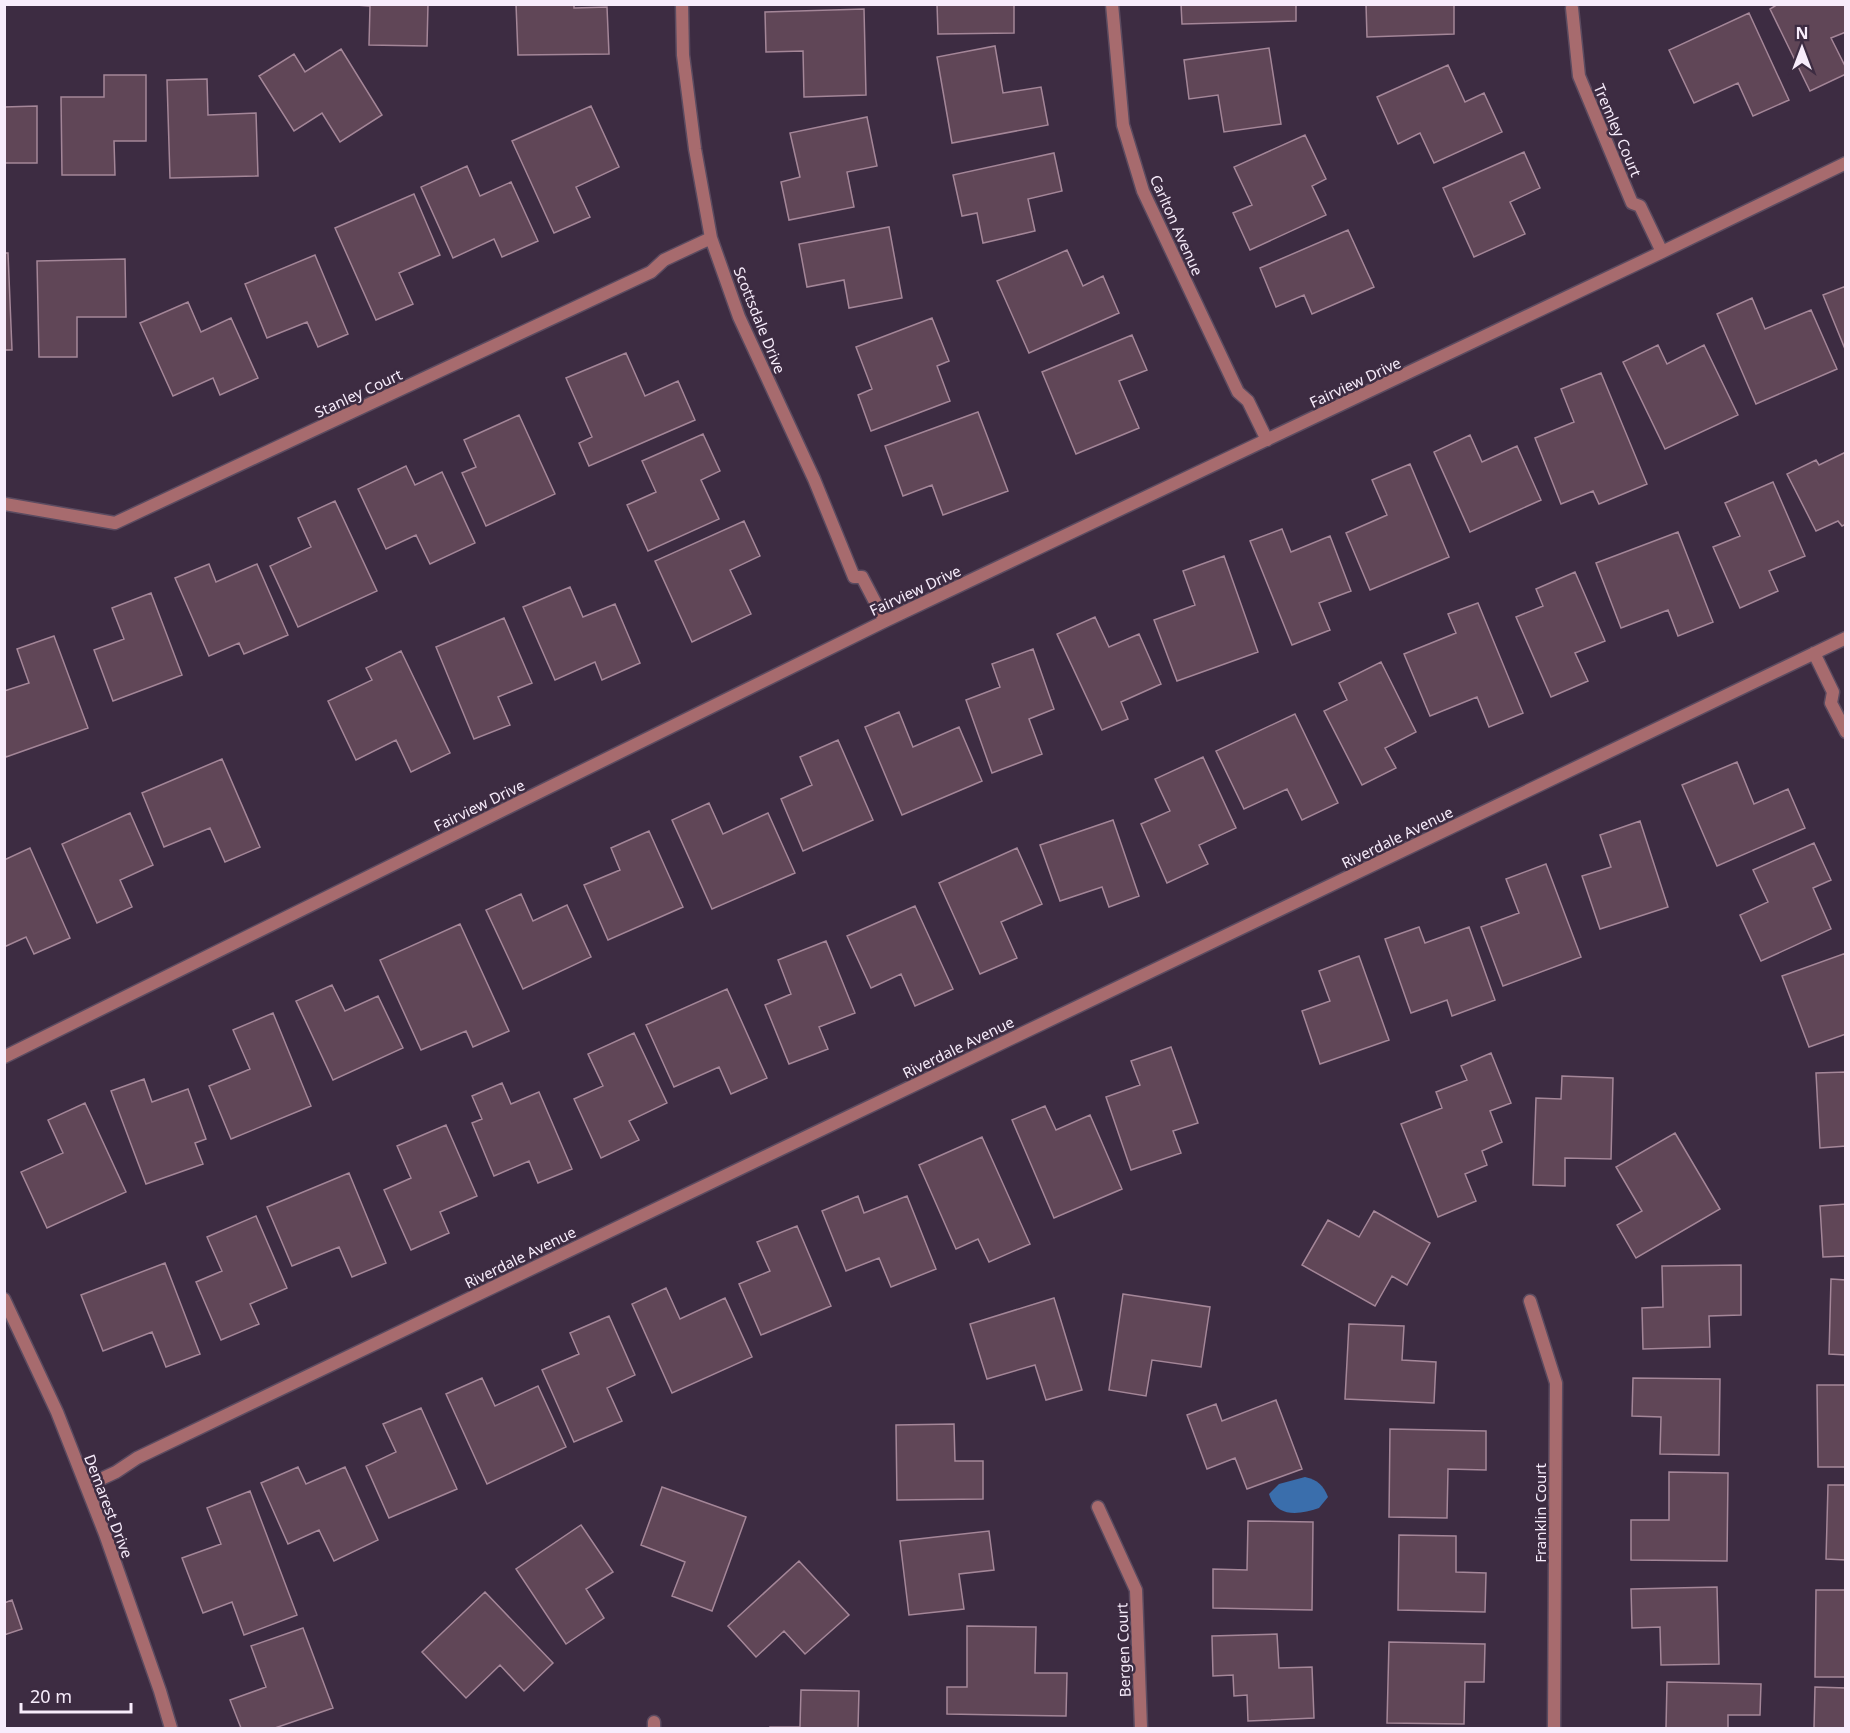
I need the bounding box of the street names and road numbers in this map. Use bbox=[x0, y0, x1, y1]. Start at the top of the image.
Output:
street label: Tremley Court bbox=[1589, 81, 1647, 180]
street label: Carlton Avenue bbox=[1146, 171, 1208, 279]
street label: Scottsdale Drive bbox=[729, 264, 791, 376]
street label: Fairview Drive bbox=[1306, 352, 1404, 412]
street label: Stanley Court bbox=[311, 364, 406, 422]
street label: Fairview Drive bbox=[866, 560, 964, 620]
street label: Fairview Drive bbox=[430, 774, 528, 836]
street label: Riverdale Avenue bbox=[1338, 801, 1456, 873]
street label: Riverdale Avenue bbox=[899, 1011, 1017, 1083]
street label: Riverdale Avenue bbox=[461, 1221, 579, 1293]
street label: Demarest Drive bbox=[80, 1451, 138, 1561]
street label: Franklin Court bbox=[1530, 1463, 1550, 1563]
street label: Bergen Court bbox=[1111, 1602, 1135, 1698]

